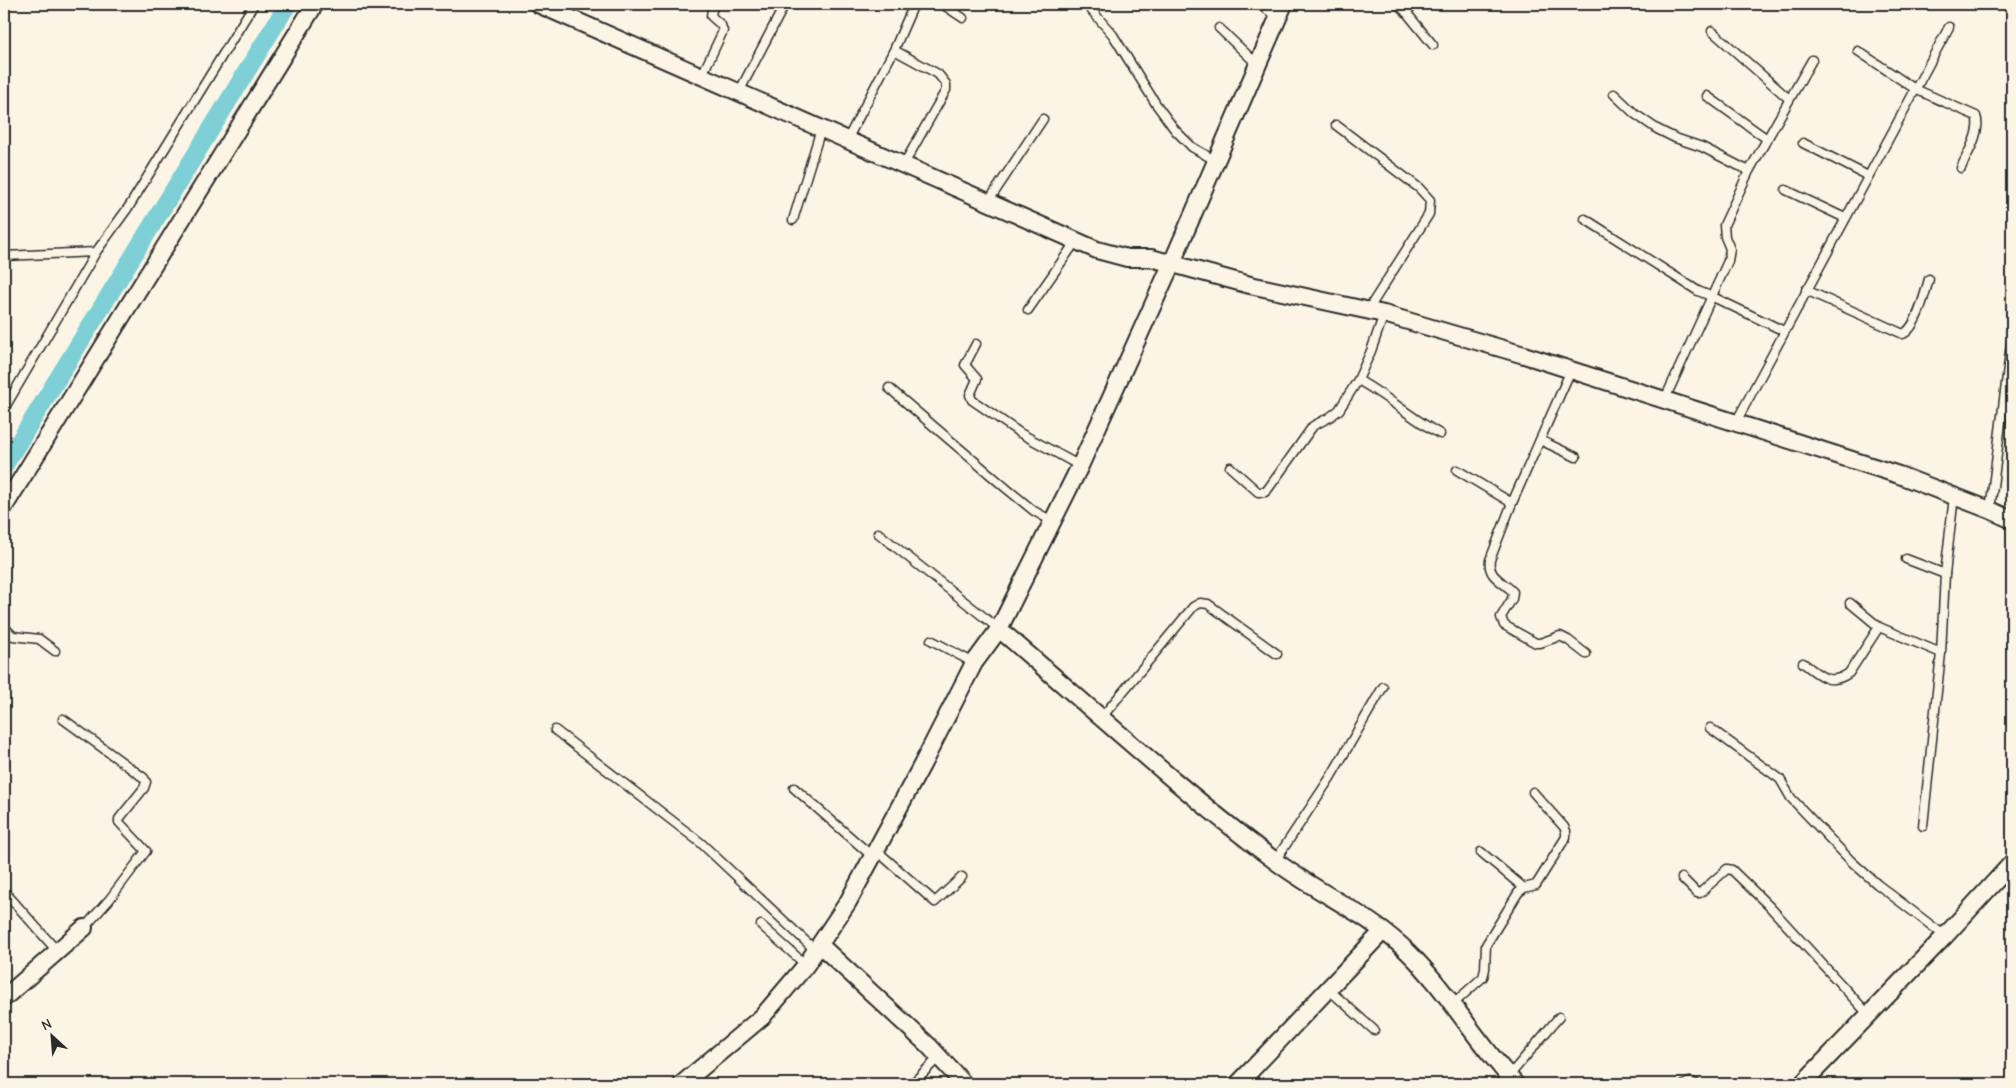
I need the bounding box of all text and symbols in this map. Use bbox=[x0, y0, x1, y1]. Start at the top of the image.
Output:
north arrow bbox=[28, 1010, 78, 1060]
text: N bbox=[39, 1015, 54, 1034]

